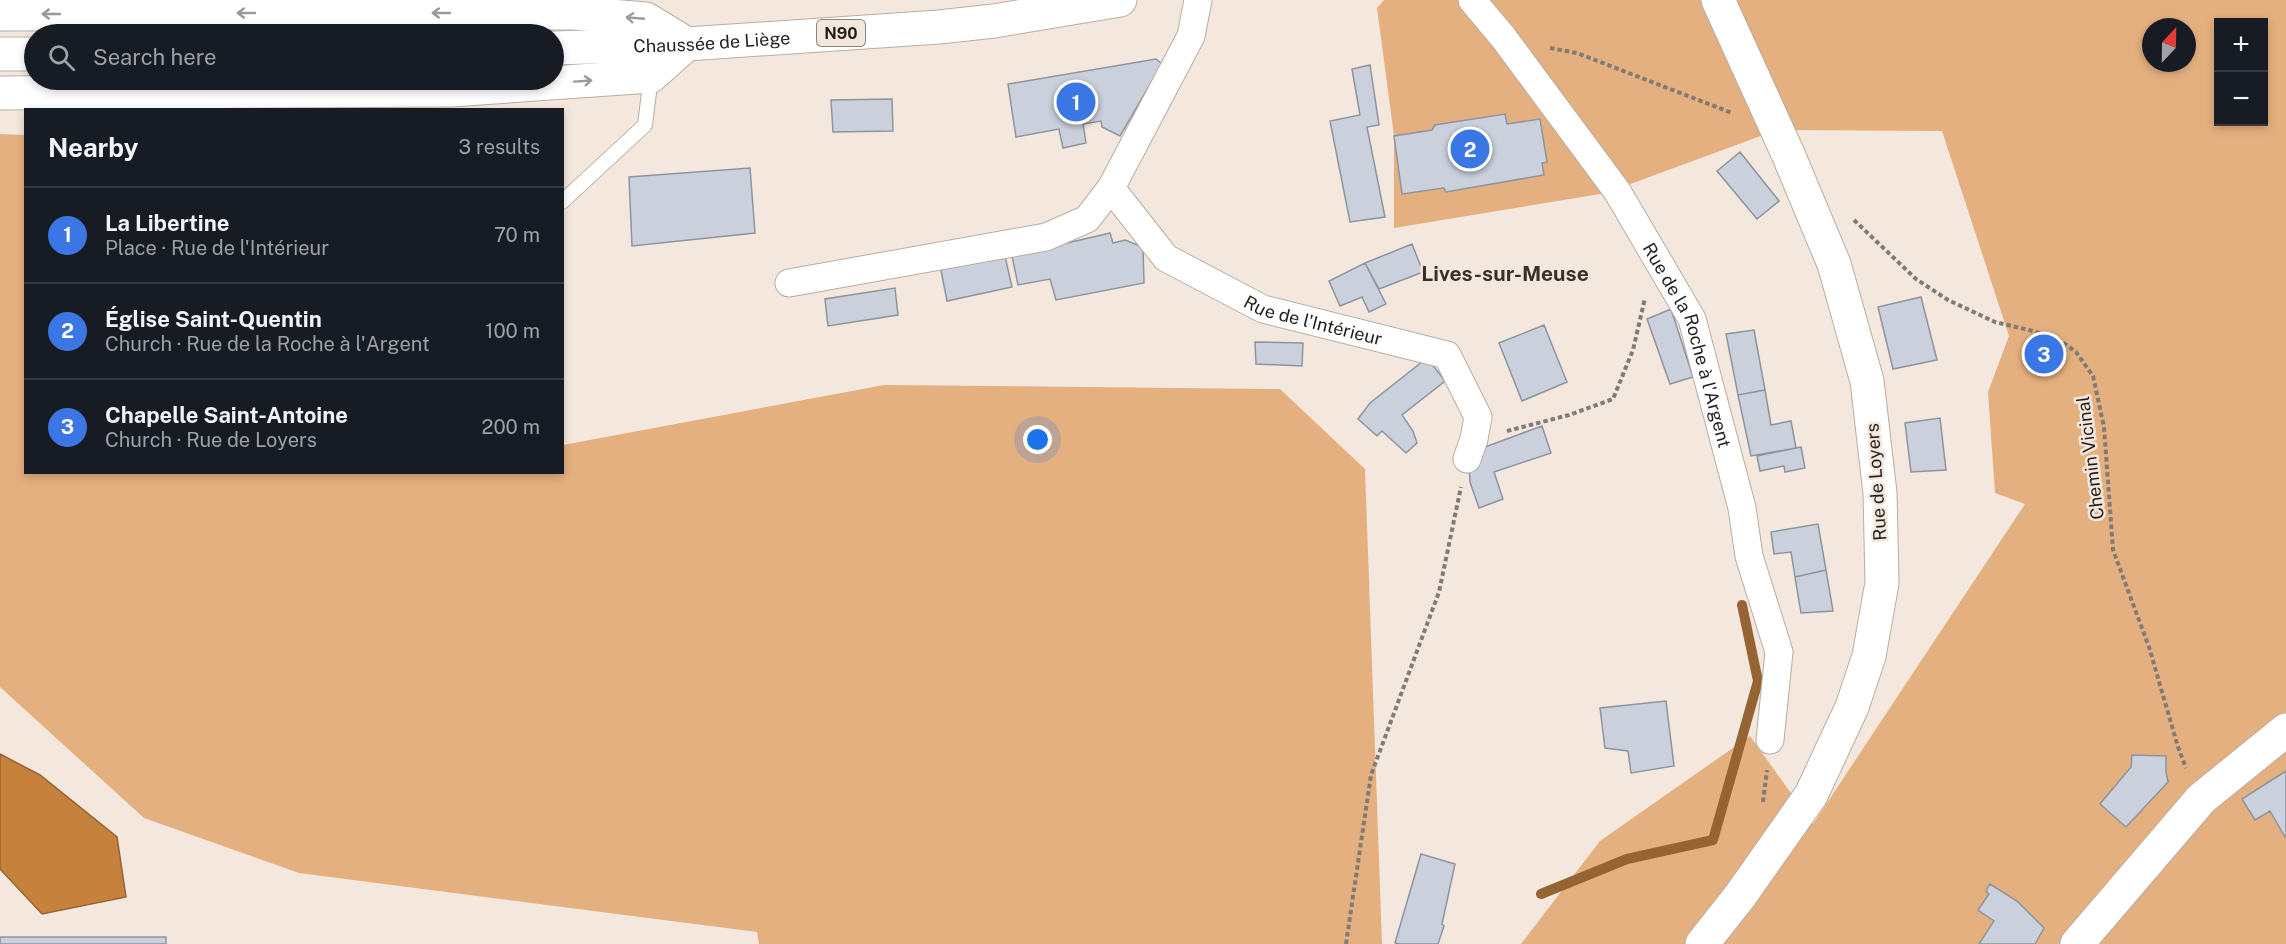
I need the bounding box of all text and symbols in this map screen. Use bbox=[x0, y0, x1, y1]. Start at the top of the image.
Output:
one-way arrow bbox=[236, 7, 256, 19]
one-way arrow bbox=[431, 7, 451, 19]
one-way arrow bbox=[41, 8, 61, 20]
one-way arrow bbox=[626, 12, 646, 23]
north arrow bbox=[2142, 18, 2196, 72]
map controls bbox=[2214, 18, 2268, 126]
button: + bbox=[2214, 18, 2268, 72]
road number: N90 bbox=[817, 20, 865, 46]
search box bbox=[24, 24, 564, 90]
street label: Chaussée de Liège bbox=[633, 27, 791, 56]
icon: search bbox=[45, 41, 78, 74]
text: Search here bbox=[93, 44, 217, 70]
button: − bbox=[2214, 72, 2268, 126]
one-way arrow bbox=[573, 75, 593, 86]
pin: 1 bbox=[1056, 80, 1096, 124]
pin: 2 bbox=[1450, 126, 1490, 172]
text: Nearby bbox=[48, 132, 138, 163]
text: 3 results bbox=[459, 135, 540, 159]
text: La Libertine bbox=[105, 210, 229, 236]
text: 1 bbox=[63, 223, 72, 247]
text: 70 m bbox=[494, 223, 540, 247]
text: Place · Rue de l'Intérieur bbox=[105, 236, 329, 260]
street label: Rue de la Roche à l'Argent bbox=[1639, 239, 1736, 450]
district label: Lives-sur-Meuse bbox=[1421, 261, 1589, 286]
street label: Rue de l'Intérieur bbox=[1241, 290, 1384, 349]
text: Église Saint-Quentin bbox=[105, 306, 322, 332]
text: 2 bbox=[61, 319, 74, 343]
text: 100 m bbox=[485, 319, 540, 343]
text: Church · Rue de la Roche à l'Argent bbox=[105, 332, 430, 356]
pin: 3 bbox=[2024, 332, 2064, 376]
street label: Chemin Vicinal bbox=[2072, 395, 2108, 521]
text: Chapelle Saint-Antoine bbox=[105, 402, 348, 428]
text: 3 bbox=[61, 415, 74, 439]
text: 200 m bbox=[482, 415, 540, 439]
street label: Rue de Loyers bbox=[1861, 423, 1891, 541]
your location bbox=[1023, 425, 1052, 454]
text: Church · Rue de Loyers bbox=[105, 428, 317, 452]

